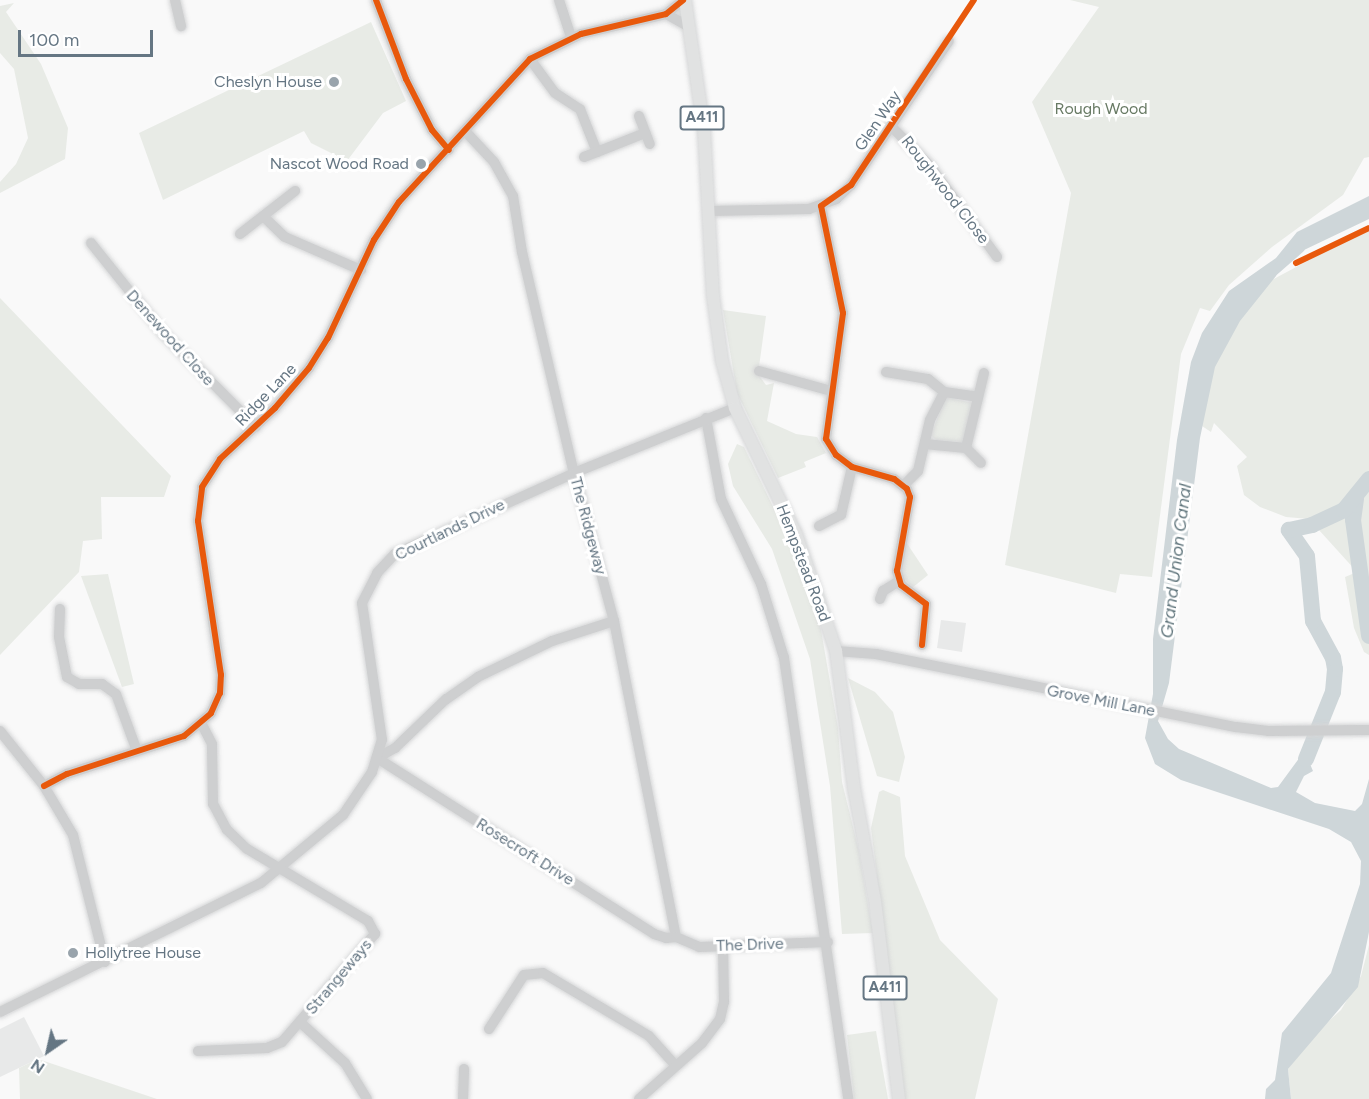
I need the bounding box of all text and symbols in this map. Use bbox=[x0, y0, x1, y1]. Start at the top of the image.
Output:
scale bar bbox=[21, 18, 156, 56]
text: 100 m bbox=[29, 29, 79, 51]
place label: Cheslyn House bbox=[214, 72, 322, 92]
marker: Cheslyn House bbox=[327, 75, 341, 89]
street label: Glen Way bbox=[851, 87, 905, 155]
park label: Rough Wood bbox=[1054, 99, 1148, 119]
road number: A411 bbox=[680, 106, 724, 130]
street label: Roughwood Close bbox=[897, 132, 993, 248]
place label: Nascot Wood Road bbox=[270, 154, 409, 174]
marker: Nascot Wood Road bbox=[414, 157, 428, 171]
street label: Denewood Close bbox=[122, 286, 218, 390]
street label: Ridge Lane bbox=[232, 360, 300, 430]
street label: The Ridgeway bbox=[566, 475, 610, 577]
water label: Grand Union Canal bbox=[1156, 483, 1196, 639]
street label: Courtlands Drive bbox=[392, 495, 508, 565]
street label: Hempstead Road bbox=[772, 502, 834, 624]
street label: Grove Mill Lane bbox=[1045, 681, 1157, 721]
street label: Rosecroft Drive bbox=[473, 814, 577, 890]
street label: The Drive bbox=[716, 934, 784, 956]
street label: Strangeways bbox=[302, 935, 376, 1019]
place label: Hollytree House bbox=[85, 943, 201, 963]
marker: Hollytree House bbox=[66, 946, 80, 960]
road number: A411 bbox=[862, 976, 908, 1000]
north arrow bbox=[18, 1021, 78, 1081]
text: N bbox=[27, 1055, 48, 1078]

